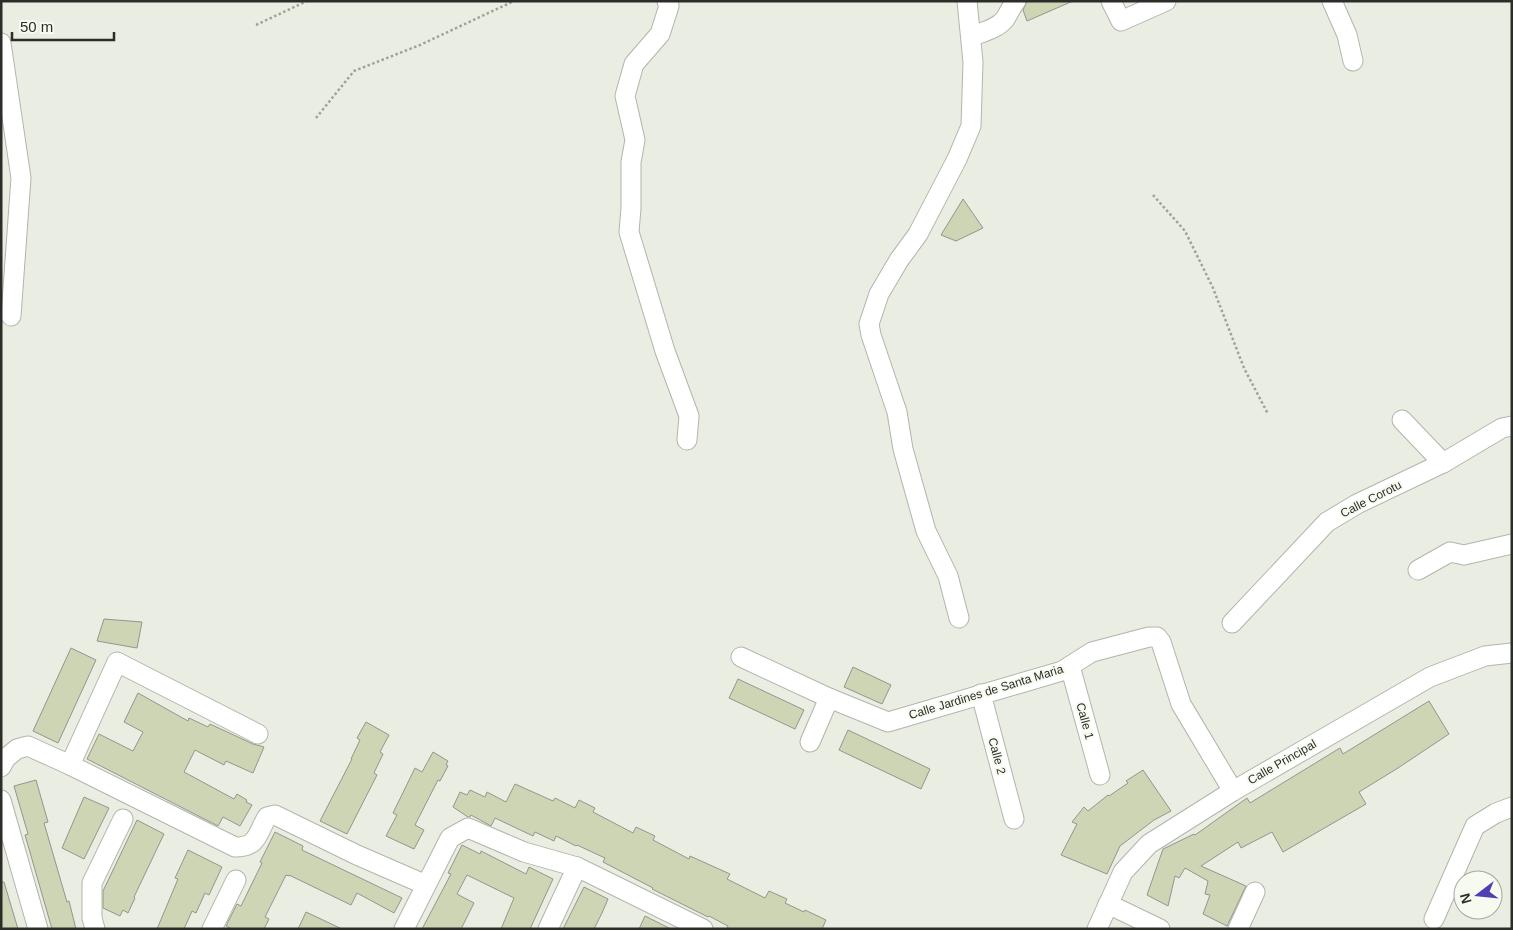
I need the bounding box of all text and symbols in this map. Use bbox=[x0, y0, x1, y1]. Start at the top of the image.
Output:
scale bar bbox=[12, 10, 115, 42]
text: 50 m bbox=[20, 18, 53, 35]
street label: Calle Corotu bbox=[1338, 478, 1404, 520]
street label: Calle Jardines de Santa Maria bbox=[907, 662, 1065, 722]
street label: Calle 1 bbox=[1073, 701, 1097, 741]
street label: Calle 2 bbox=[985, 736, 1009, 776]
street label: Calle Principal bbox=[1245, 737, 1319, 787]
north arrow bbox=[1453, 870, 1503, 920]
text: N bbox=[1456, 892, 1475, 906]

